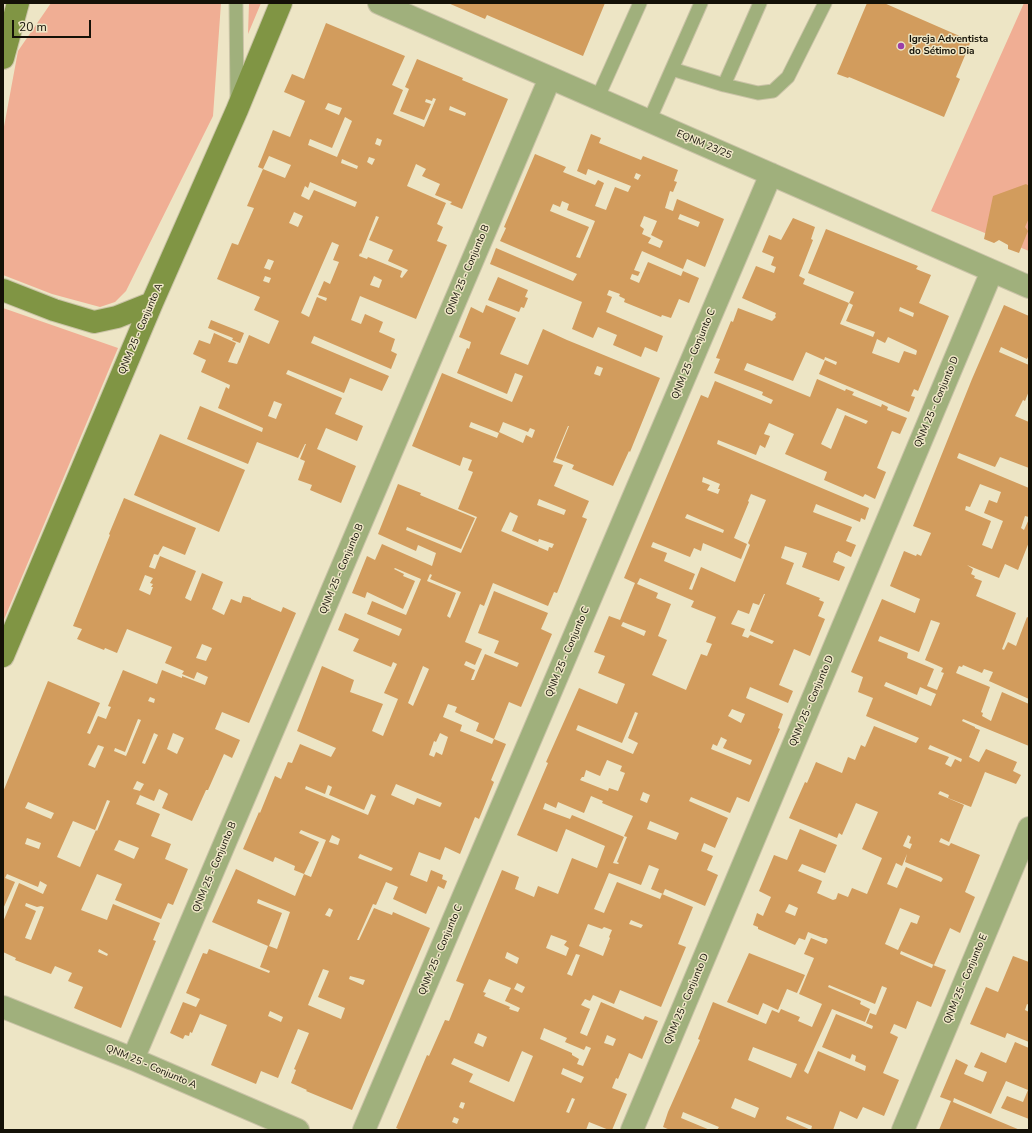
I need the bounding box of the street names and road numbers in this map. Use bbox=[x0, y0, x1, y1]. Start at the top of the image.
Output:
street label: EQNM 23/25 bbox=[675, 128, 733, 162]
street label: QNM 25 - Conjunto B bbox=[443, 223, 493, 317]
street label: QNM 25 - Conjunto A bbox=[116, 282, 166, 376]
street label: QNM 25 - Conjunto C bbox=[669, 307, 719, 401]
street label: QNM 25 - Conjunto D bbox=[912, 355, 962, 449]
street label: QNM 25 - Conjunto B bbox=[317, 522, 367, 616]
street label: QNM 25 - Conjunto C bbox=[543, 605, 593, 699]
street label: QNM 25 - Conjunto D bbox=[787, 654, 837, 748]
street label: QNM 25 - Conjunto B bbox=[190, 820, 240, 914]
street label: QNM 25 - Conjunto C bbox=[416, 903, 466, 997]
street label: QNM 25 - Conjunto E bbox=[942, 932, 990, 1026]
street label: QNM 25 - Conjunto D bbox=[662, 952, 712, 1046]
street label: QNM 25 - Conjunto A bbox=[104, 1042, 198, 1092]

